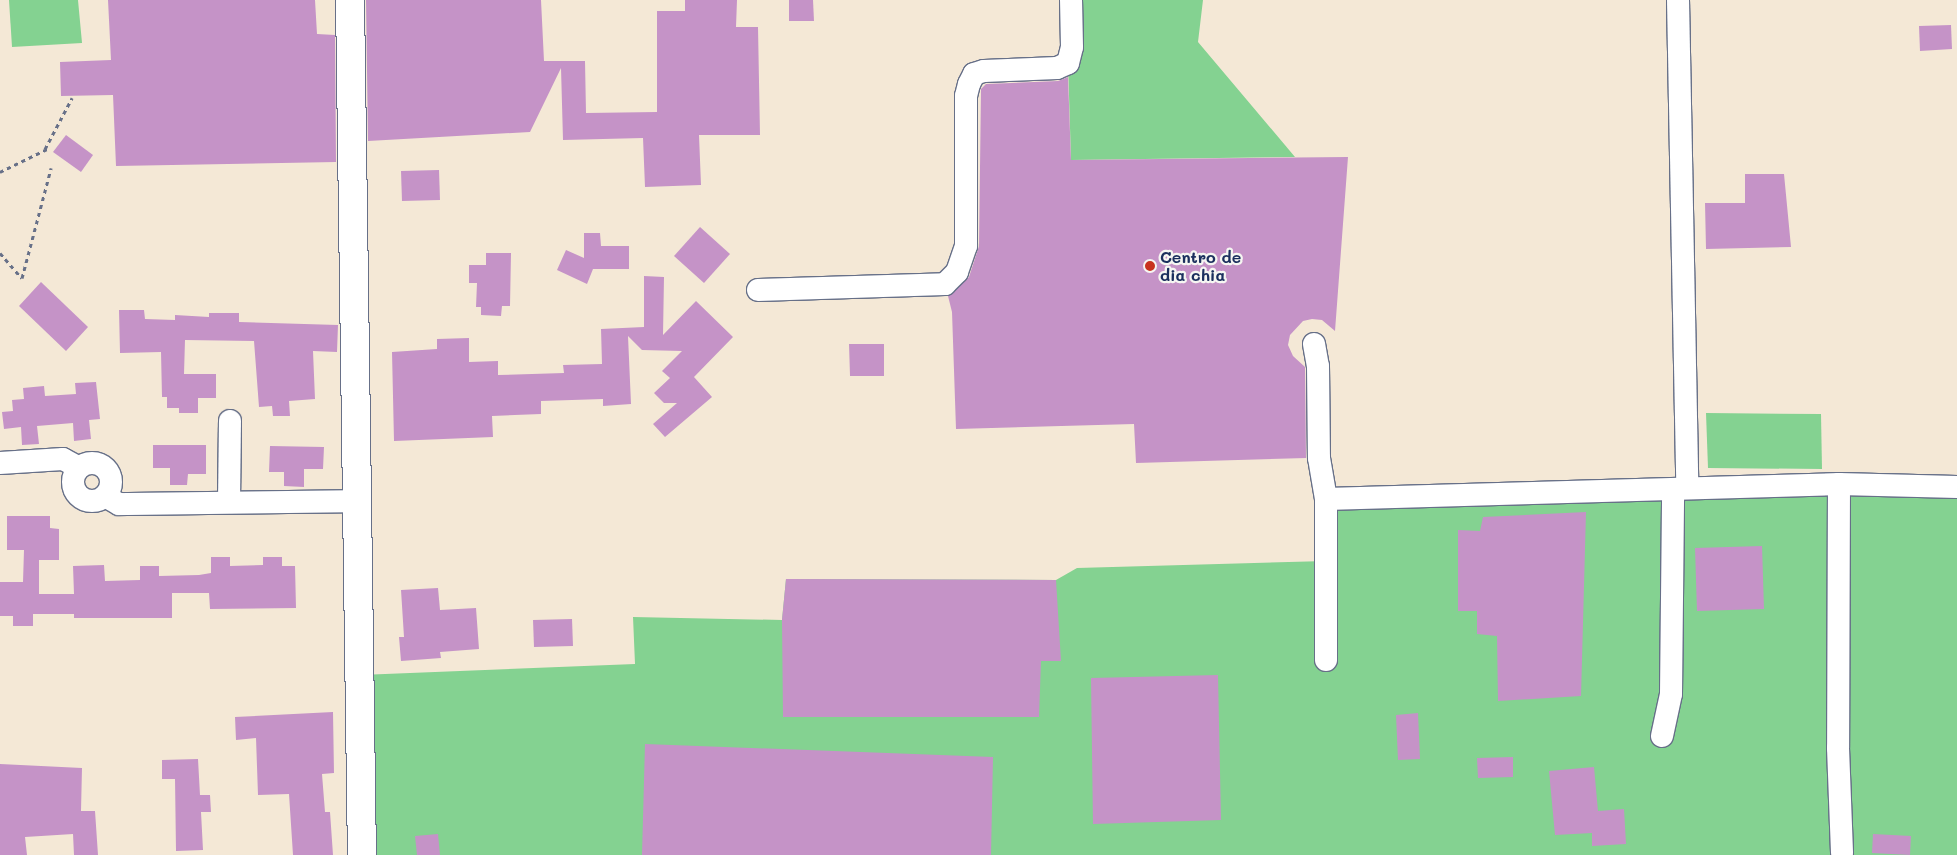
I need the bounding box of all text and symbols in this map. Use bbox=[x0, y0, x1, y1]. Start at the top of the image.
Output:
place label: Centro de dia chia bbox=[1160, 247, 1241, 285]
marker: Centro de dia chia bbox=[1144, 260, 1156, 272]

